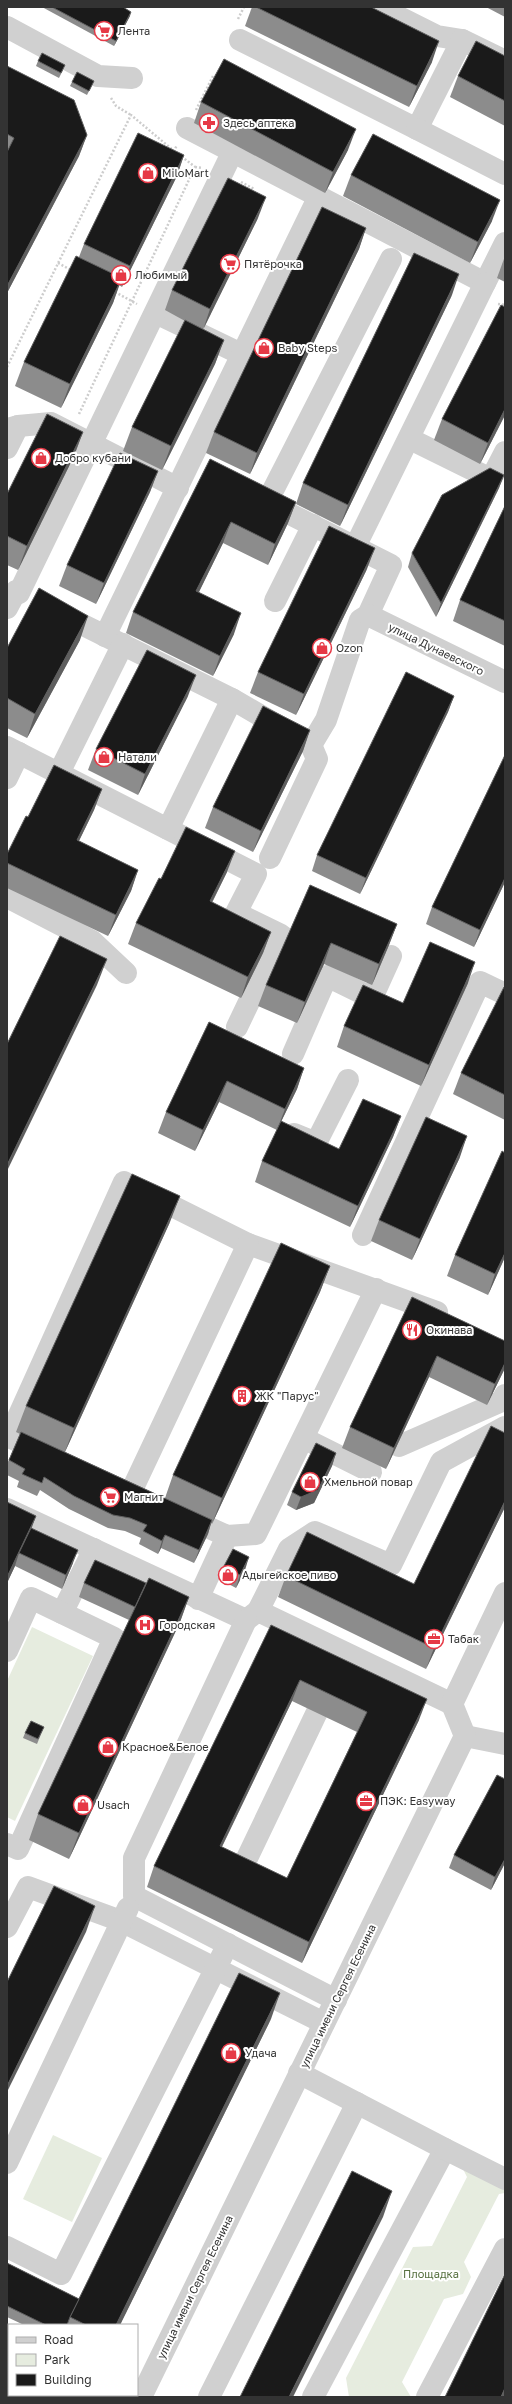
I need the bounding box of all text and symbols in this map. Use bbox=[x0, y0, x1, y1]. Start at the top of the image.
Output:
supermarket icon: Лента bbox=[93, 20, 115, 42]
place label: Лента bbox=[118, 24, 150, 37]
pharmacy icon: Здесь аптека bbox=[198, 112, 220, 134]
place label: Здесь аптека bbox=[223, 116, 294, 129]
shop icon: MiloMart bbox=[137, 162, 159, 184]
place label: MiloMart bbox=[162, 166, 209, 179]
supermarket icon: Пятёрочка bbox=[219, 253, 241, 275]
place label: Пятёрочка bbox=[244, 257, 302, 270]
shop icon: Любимый bbox=[110, 264, 132, 286]
place label: Любимый bbox=[135, 268, 187, 281]
shop icon: Baby Steps bbox=[253, 337, 275, 359]
place label: Baby Steps bbox=[278, 341, 337, 354]
shop icon: Добро кубани bbox=[30, 447, 52, 469]
place label: Добро кубани bbox=[55, 451, 131, 464]
street label: улица Дунаевского bbox=[386, 620, 486, 678]
shop icon: Ozon bbox=[311, 637, 333, 659]
place label: Ozon bbox=[336, 641, 363, 654]
shop icon: Натали bbox=[93, 746, 115, 768]
place label: Натали bbox=[118, 750, 157, 763]
restaurant icon: Окинава bbox=[401, 1319, 423, 1341]
place label: Окинава bbox=[426, 1323, 473, 1336]
building icon: ЖК "Парус" bbox=[231, 1385, 253, 1407]
place label: ЖК "Парус" bbox=[256, 1389, 318, 1402]
shop icon: Хмельной повар bbox=[299, 1471, 321, 1493]
place label: Хмельной повар bbox=[324, 1475, 413, 1488]
supermarket icon: Магнит bbox=[99, 1486, 121, 1508]
place label: Магнит bbox=[124, 1490, 164, 1503]
shop icon: Адыгейское пиво bbox=[217, 1564, 239, 1586]
place label: Адыгейское пиво bbox=[242, 1568, 337, 1581]
hospital icon: Городская bbox=[134, 1614, 156, 1636]
place label: Городская bbox=[159, 1618, 215, 1631]
office icon: Табак bbox=[423, 1628, 445, 1650]
place label: Табак bbox=[448, 1632, 480, 1645]
shop icon: Красное&Белое bbox=[97, 1736, 119, 1758]
place label: Красное&Белое bbox=[122, 1740, 209, 1753]
office icon: ПЭК: Easyway bbox=[355, 1790, 377, 1812]
shop icon: Usach bbox=[72, 1794, 94, 1816]
place label: ПЭК: Easyway bbox=[380, 1794, 455, 1807]
place label: Usach bbox=[97, 1798, 130, 1811]
street label: улица имени Сергея Есенина bbox=[297, 1922, 378, 2070]
shop icon: Удача bbox=[220, 2042, 242, 2064]
place label: Удача bbox=[245, 2046, 277, 2059]
street label: улица имени Сергея Есенина bbox=[154, 2213, 235, 2361]
park label: Площадка bbox=[403, 2267, 459, 2280]
legend bbox=[8, 2324, 138, 2396]
text: Road bbox=[44, 2332, 73, 2347]
text: Park bbox=[44, 2352, 70, 2367]
text: Building bbox=[44, 2372, 92, 2387]

